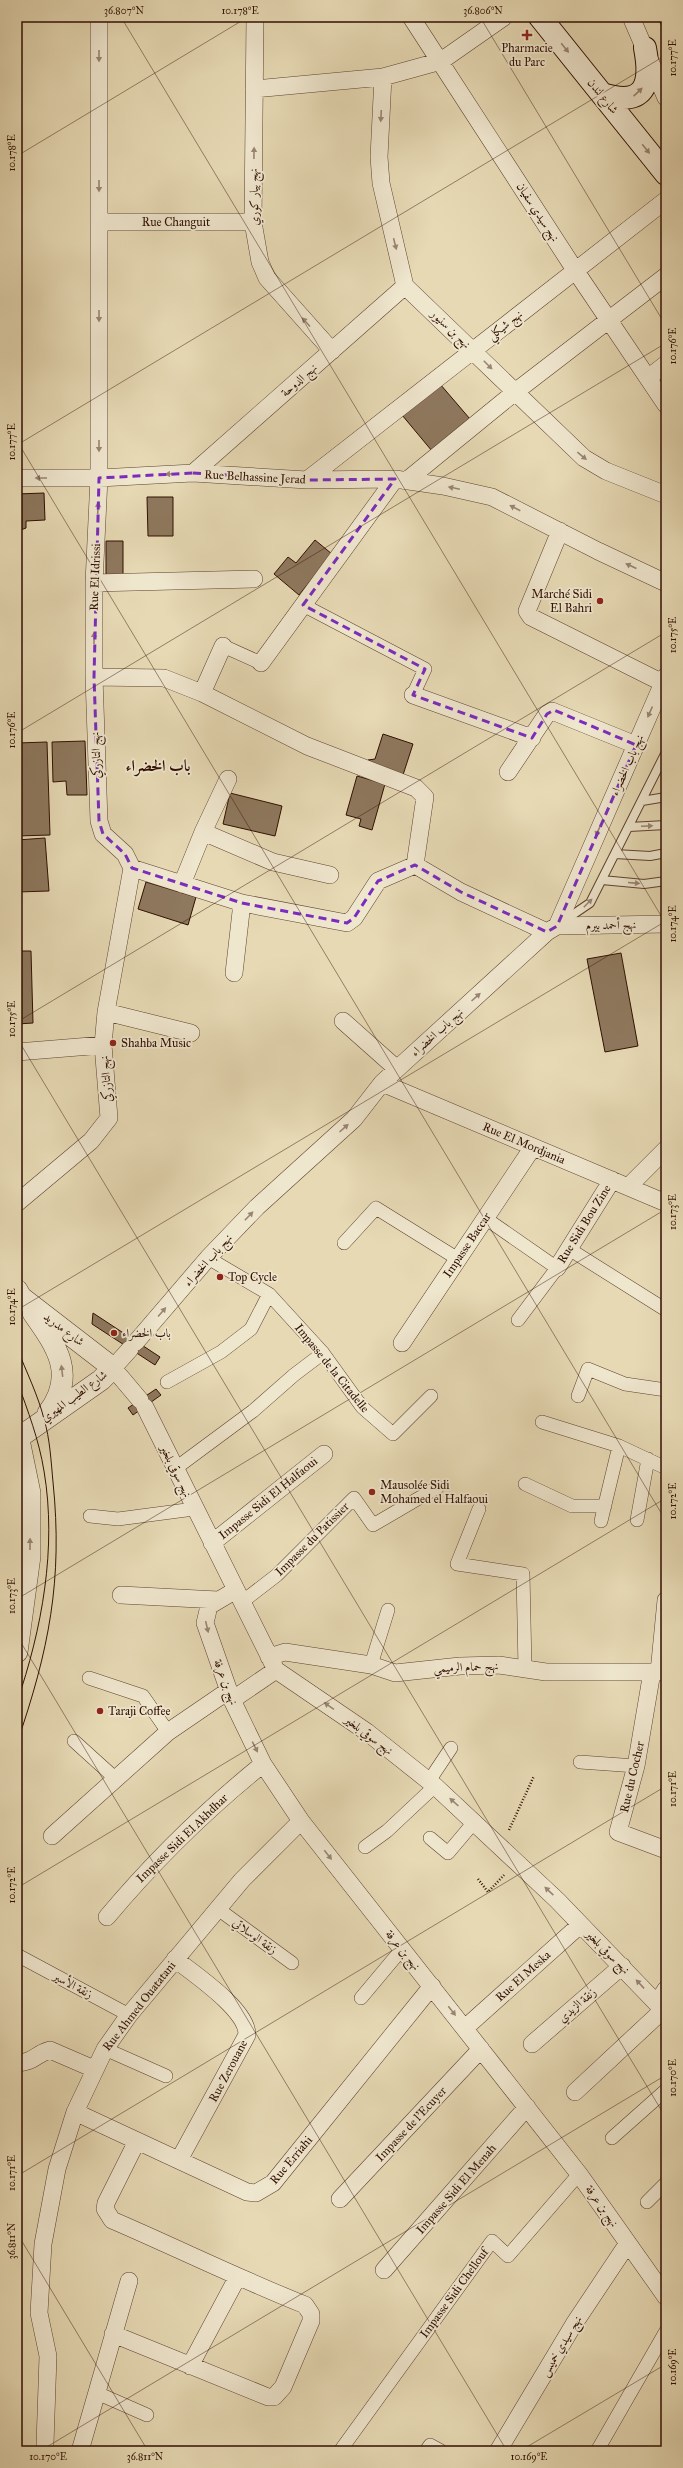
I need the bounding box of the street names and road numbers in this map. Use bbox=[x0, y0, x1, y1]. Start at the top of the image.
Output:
street label: شارع لندن bbox=[582, 76, 621, 119]
street label: نهج بيار كوري bbox=[246, 168, 266, 226]
street label: نهج سيدي سفيان bbox=[510, 180, 562, 246]
street label: Rue Changuit bbox=[142, 215, 211, 230]
street label: نهج بن سنيور bbox=[425, 306, 474, 354]
street label: نهج شيكلي bbox=[485, 307, 528, 347]
street label: نهج الدوحة bbox=[278, 360, 323, 403]
street label: Rue Belhassine Jerad bbox=[204, 467, 306, 488]
street label: Rue El Idrissi bbox=[87, 542, 103, 611]
street label: نهج التازركي bbox=[87, 731, 108, 779]
street label: نهج باب الخضراء bbox=[607, 732, 650, 799]
street label: نهج أحمد بيرم bbox=[585, 917, 637, 936]
street label: نهج باب الخضراء bbox=[408, 1005, 469, 1062]
street label: نهج التازركي bbox=[96, 1055, 119, 1103]
street label: Rue El Mordjania bbox=[481, 1119, 568, 1167]
street label: Rue Sidi Bou Zine bbox=[554, 1182, 614, 1266]
street label: Impasse Baccar bbox=[440, 1209, 494, 1280]
street label: نهج باب الخضراء bbox=[181, 1231, 238, 1292]
street label: شارع مدريد bbox=[38, 1309, 87, 1352]
street label: Impasse de la Citadelle bbox=[292, 1321, 372, 1415]
street label: شارع الطيب المهيري bbox=[38, 1367, 112, 1428]
street label: نهج سوقي بلخير bbox=[153, 1441, 195, 1501]
street label: Impasse Sidi El Halfaoui bbox=[216, 1453, 321, 1542]
street label: Impasse du Patissier bbox=[272, 1499, 352, 1579]
street label: نهج بن عرفة bbox=[207, 1657, 241, 1708]
street label: نهج حمام الرميمي bbox=[433, 1659, 499, 1680]
street label: نهج سوقي بلخير bbox=[338, 1711, 396, 1761]
street label: Rue du Cocher bbox=[617, 1739, 647, 1814]
street label: Impasse Sidi El Akhdhar bbox=[133, 1790, 231, 1885]
street label: زنقة الوسلاتي bbox=[228, 1915, 280, 1959]
street label: نهج سوقي بلخير bbox=[579, 1926, 633, 1980]
street label: نهج بن عرفة bbox=[379, 1927, 423, 1975]
street label: Rue El Meska bbox=[493, 1947, 554, 2004]
street label: Rue Ahmed Ouatatani bbox=[100, 1958, 179, 2054]
street label: زنقة الأسير bbox=[49, 1966, 96, 2001]
street label: زنقة الزيدي bbox=[555, 1985, 601, 2027]
street label: Rue Zerouane bbox=[206, 2038, 250, 2104]
street label: Impasse de l'Ecuyer bbox=[373, 2083, 450, 2164]
street label: Rue Erriahi bbox=[267, 2133, 316, 2187]
street label: Impasse Sidi El Menah bbox=[413, 2141, 499, 2237]
street label: نهج بن عرفة bbox=[579, 2182, 621, 2232]
street label: Impasse Sidi Chellouf bbox=[417, 2244, 492, 2341]
street label: نهج سيدي خميس bbox=[537, 2313, 588, 2381]

